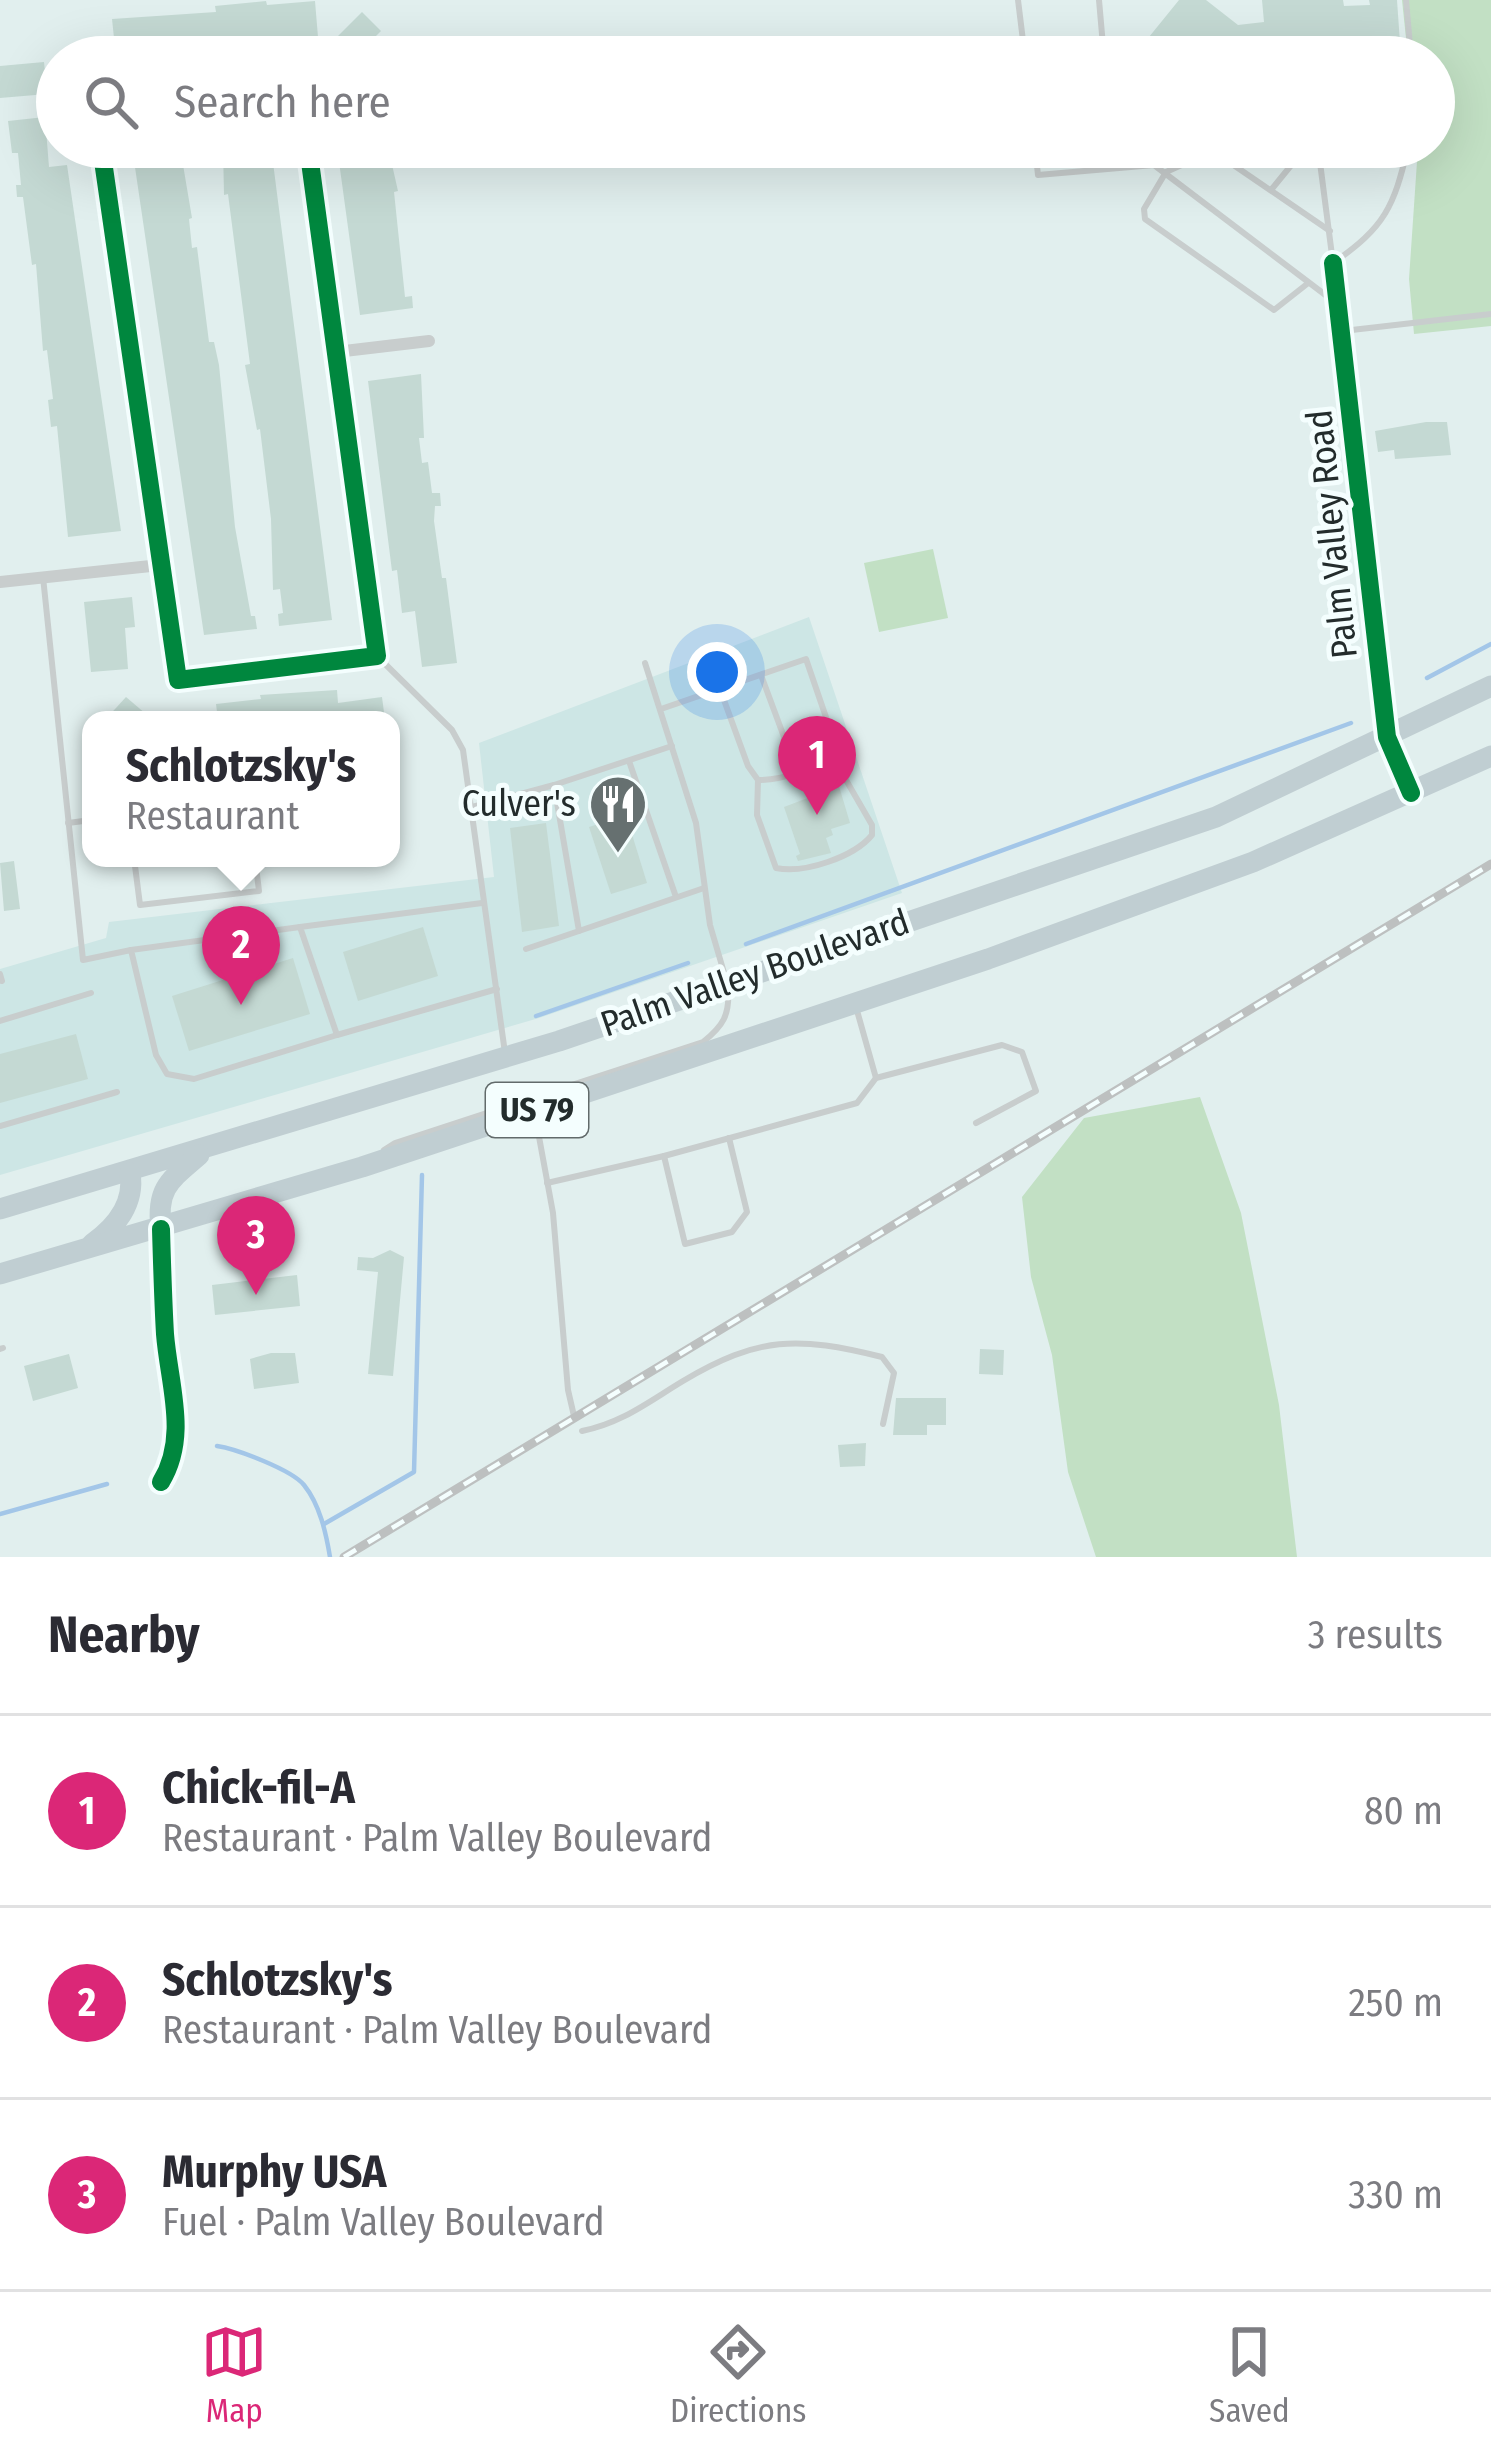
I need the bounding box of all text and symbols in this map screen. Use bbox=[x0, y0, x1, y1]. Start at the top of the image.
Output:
search box bbox=[36, 36, 1455, 168]
icon: search bbox=[78, 69, 144, 135]
text: Search here bbox=[174, 75, 391, 129]
street label: Palm Valley Road bbox=[1297, 408, 1367, 660]
your location bbox=[687, 642, 747, 702]
popup bbox=[82, 711, 400, 867]
pin: 1 bbox=[778, 716, 856, 815]
text: Schlotzsky's bbox=[126, 739, 356, 793]
restaurant icon: Culver's bbox=[587, 773, 649, 855]
place label: Culver's bbox=[462, 782, 576, 826]
text: Restaurant bbox=[126, 793, 299, 839]
street label: Palm Valley Boulevard bbox=[595, 900, 915, 1046]
pin: 2 bbox=[202, 906, 280, 1005]
road number: US 79 bbox=[486, 1083, 588, 1137]
pin: 3 bbox=[217, 1196, 295, 1295]
text: Nearby bbox=[48, 1604, 200, 1666]
text: 3 results bbox=[1308, 1612, 1443, 1658]
text: Chick-fil-A bbox=[162, 1761, 355, 1815]
text: 1 bbox=[79, 1788, 95, 1834]
text: 80 m bbox=[1364, 1788, 1443, 1834]
text: Restaurant · Palm Valley Boulevard bbox=[162, 1815, 712, 1861]
text: Schlotzsky's bbox=[162, 1953, 393, 2007]
text: 2 bbox=[78, 1980, 96, 2026]
text: 250 m bbox=[1348, 1980, 1443, 2026]
text: Restaurant · Palm Valley Boulevard bbox=[162, 2007, 712, 2053]
text: Murphy USA bbox=[162, 2145, 386, 2199]
text: 3 bbox=[78, 2172, 96, 2218]
text: 330 m bbox=[1348, 2172, 1443, 2218]
text: Fuel · Palm Valley Boulevard bbox=[162, 2199, 605, 2245]
tab: Map bbox=[201, 2319, 267, 2431]
tab: Directions bbox=[670, 2319, 806, 2431]
tab: Saved bbox=[1209, 2319, 1290, 2431]

